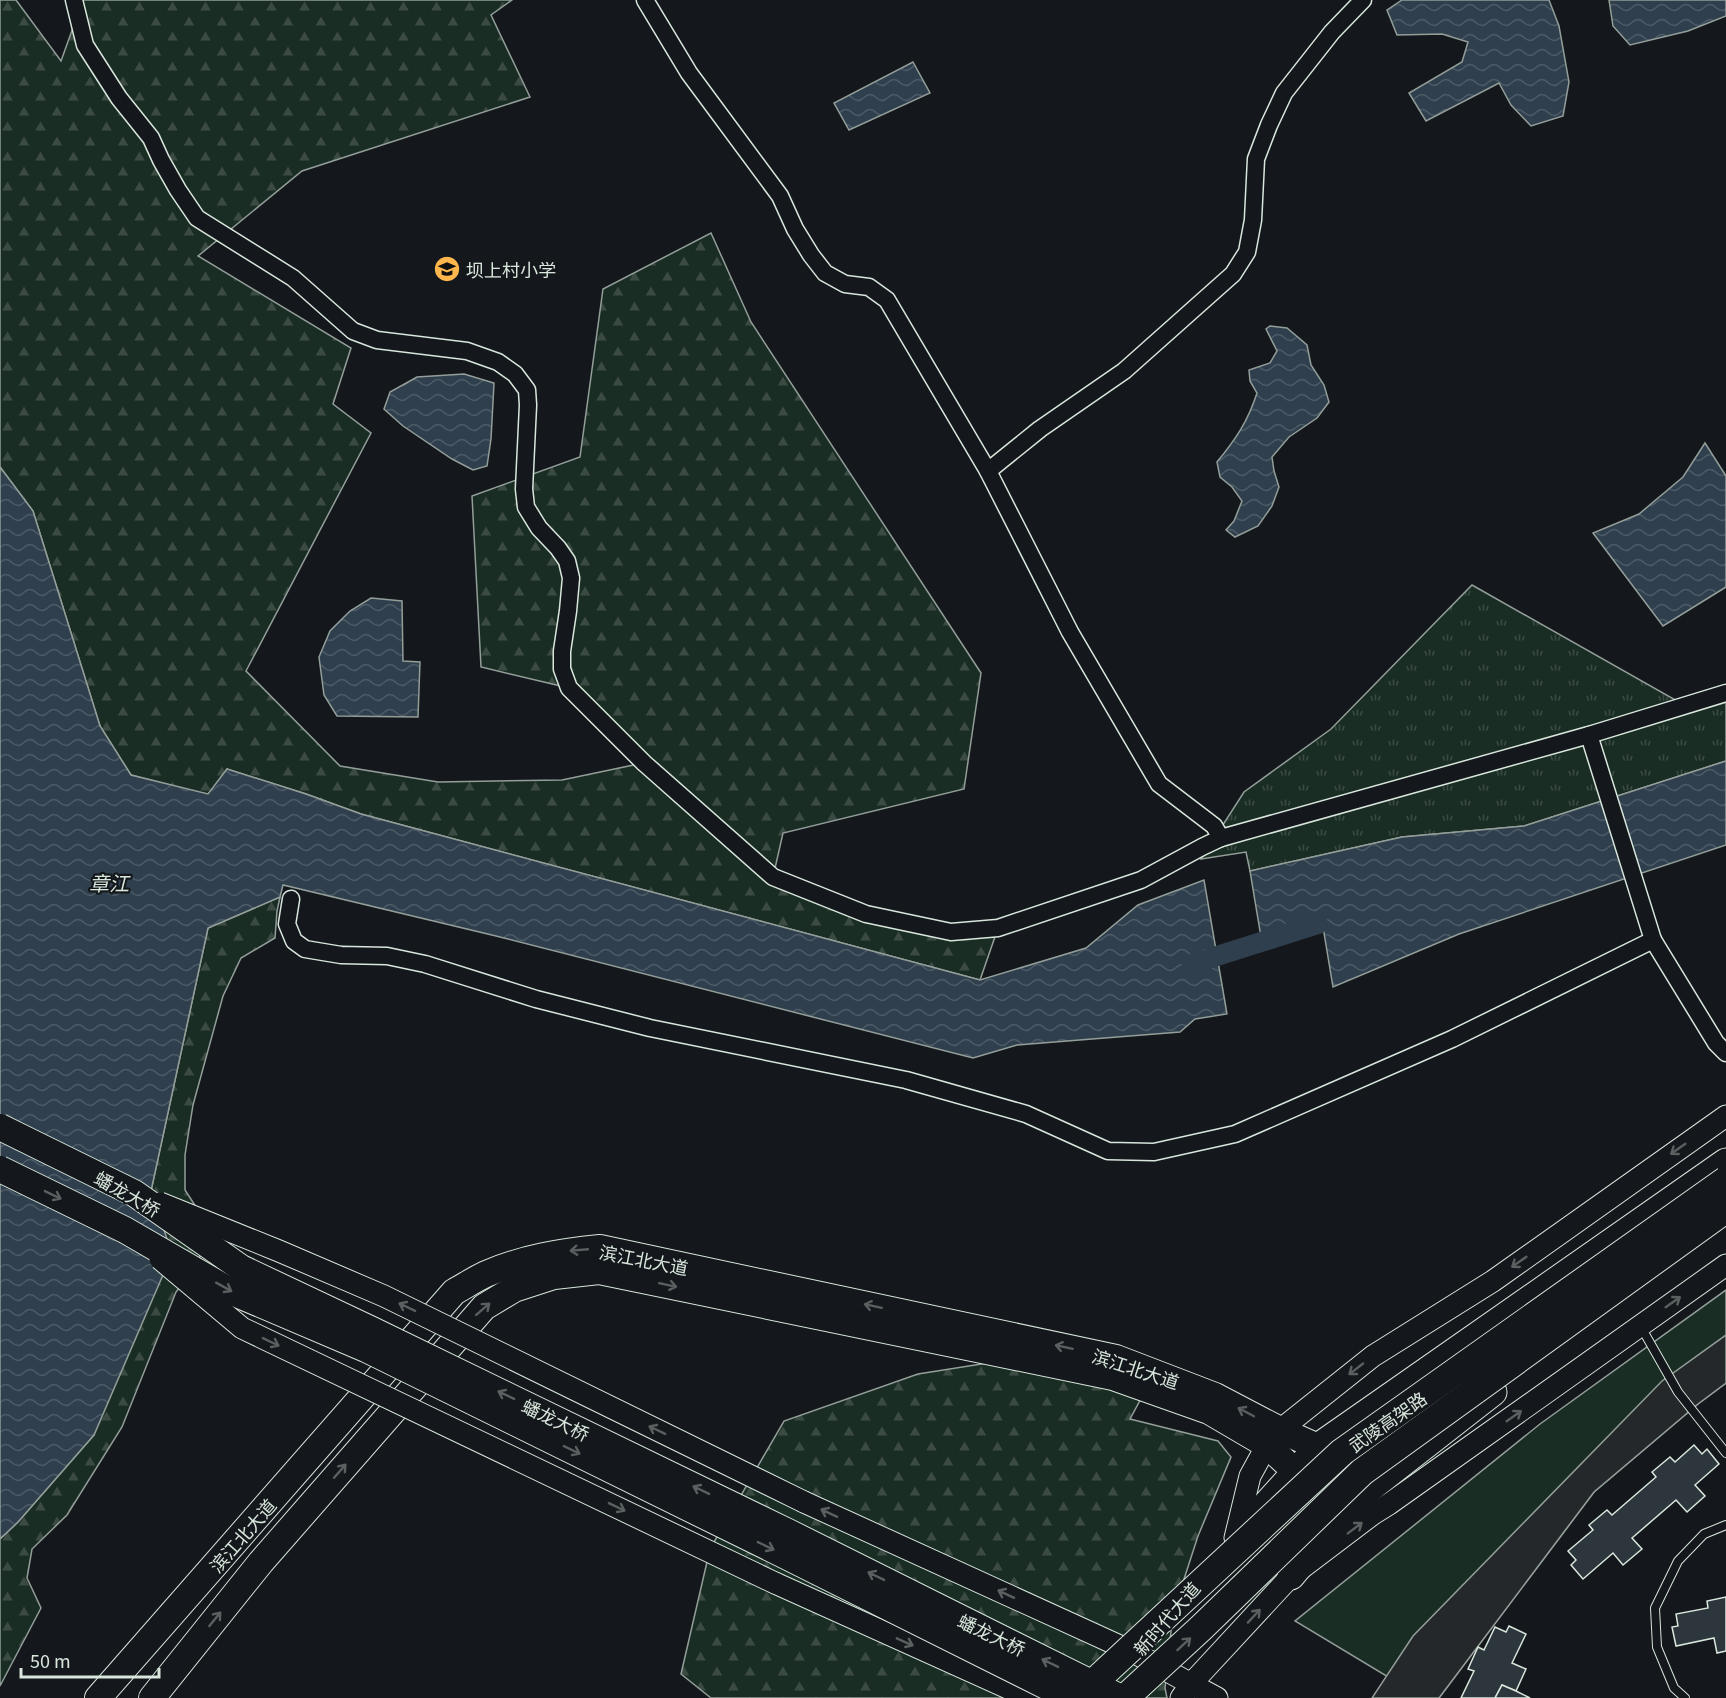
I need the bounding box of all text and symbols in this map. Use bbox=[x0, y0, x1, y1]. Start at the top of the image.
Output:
school or university icon: 坝上村小学 bbox=[432, 254, 462, 284]
place label: 坝上村小学 bbox=[466, 256, 556, 282]
water label: 章江 bbox=[89, 868, 131, 897]
one-way arrow bbox=[1671, 1143, 1687, 1155]
street label: 蟠龙大桥 bbox=[90, 1164, 166, 1222]
one-way arrow bbox=[43, 1189, 61, 1201]
street label: 滨江北大道 bbox=[597, 1238, 691, 1280]
one-way arrow bbox=[570, 1245, 590, 1256]
one-way arrow bbox=[1511, 1256, 1528, 1268]
one-way arrow bbox=[658, 1280, 678, 1291]
one-way arrow bbox=[215, 1281, 232, 1293]
one-way arrow bbox=[1664, 1296, 1680, 1309]
one-way arrow bbox=[864, 1300, 883, 1311]
one-way arrow bbox=[398, 1301, 416, 1313]
one-way arrow bbox=[476, 1302, 491, 1316]
one-way arrow bbox=[261, 1336, 279, 1348]
one-way arrow bbox=[1055, 1340, 1074, 1352]
street label: 滨江北大道 bbox=[1089, 1342, 1183, 1394]
one-way arrow bbox=[1349, 1362, 1364, 1376]
street label: 武陵高架路 bbox=[1343, 1385, 1431, 1457]
one-way arrow bbox=[498, 1389, 516, 1401]
street label: 蟠龙大桥 bbox=[518, 1392, 594, 1446]
one-way arrow bbox=[1238, 1406, 1256, 1417]
one-way arrow bbox=[1505, 1410, 1521, 1422]
one-way arrow bbox=[649, 1424, 667, 1435]
one-way arrow bbox=[562, 1445, 580, 1457]
one-way arrow bbox=[333, 1463, 347, 1479]
one-way arrow bbox=[692, 1483, 710, 1495]
street label: 滨江北大道 bbox=[203, 1493, 281, 1577]
one-way arrow bbox=[608, 1502, 626, 1514]
one-way arrow bbox=[820, 1507, 838, 1518]
one-way arrow bbox=[1346, 1522, 1362, 1534]
one-way arrow bbox=[756, 1540, 774, 1552]
one-way arrow bbox=[867, 1569, 885, 1581]
street label: 新时代大道 bbox=[1127, 1576, 1205, 1660]
one-way arrow bbox=[998, 1588, 1016, 1600]
street label: 蟠龙大桥 bbox=[954, 1607, 1030, 1661]
one-way arrow bbox=[1247, 1609, 1261, 1624]
one-way arrow bbox=[208, 1612, 221, 1628]
one-way arrow bbox=[896, 1637, 914, 1648]
one-way arrow bbox=[1176, 1637, 1191, 1651]
scale bar bbox=[21, 1641, 159, 1679]
text: 50 m bbox=[30, 1647, 71, 1673]
one-way arrow bbox=[1041, 1656, 1059, 1668]

